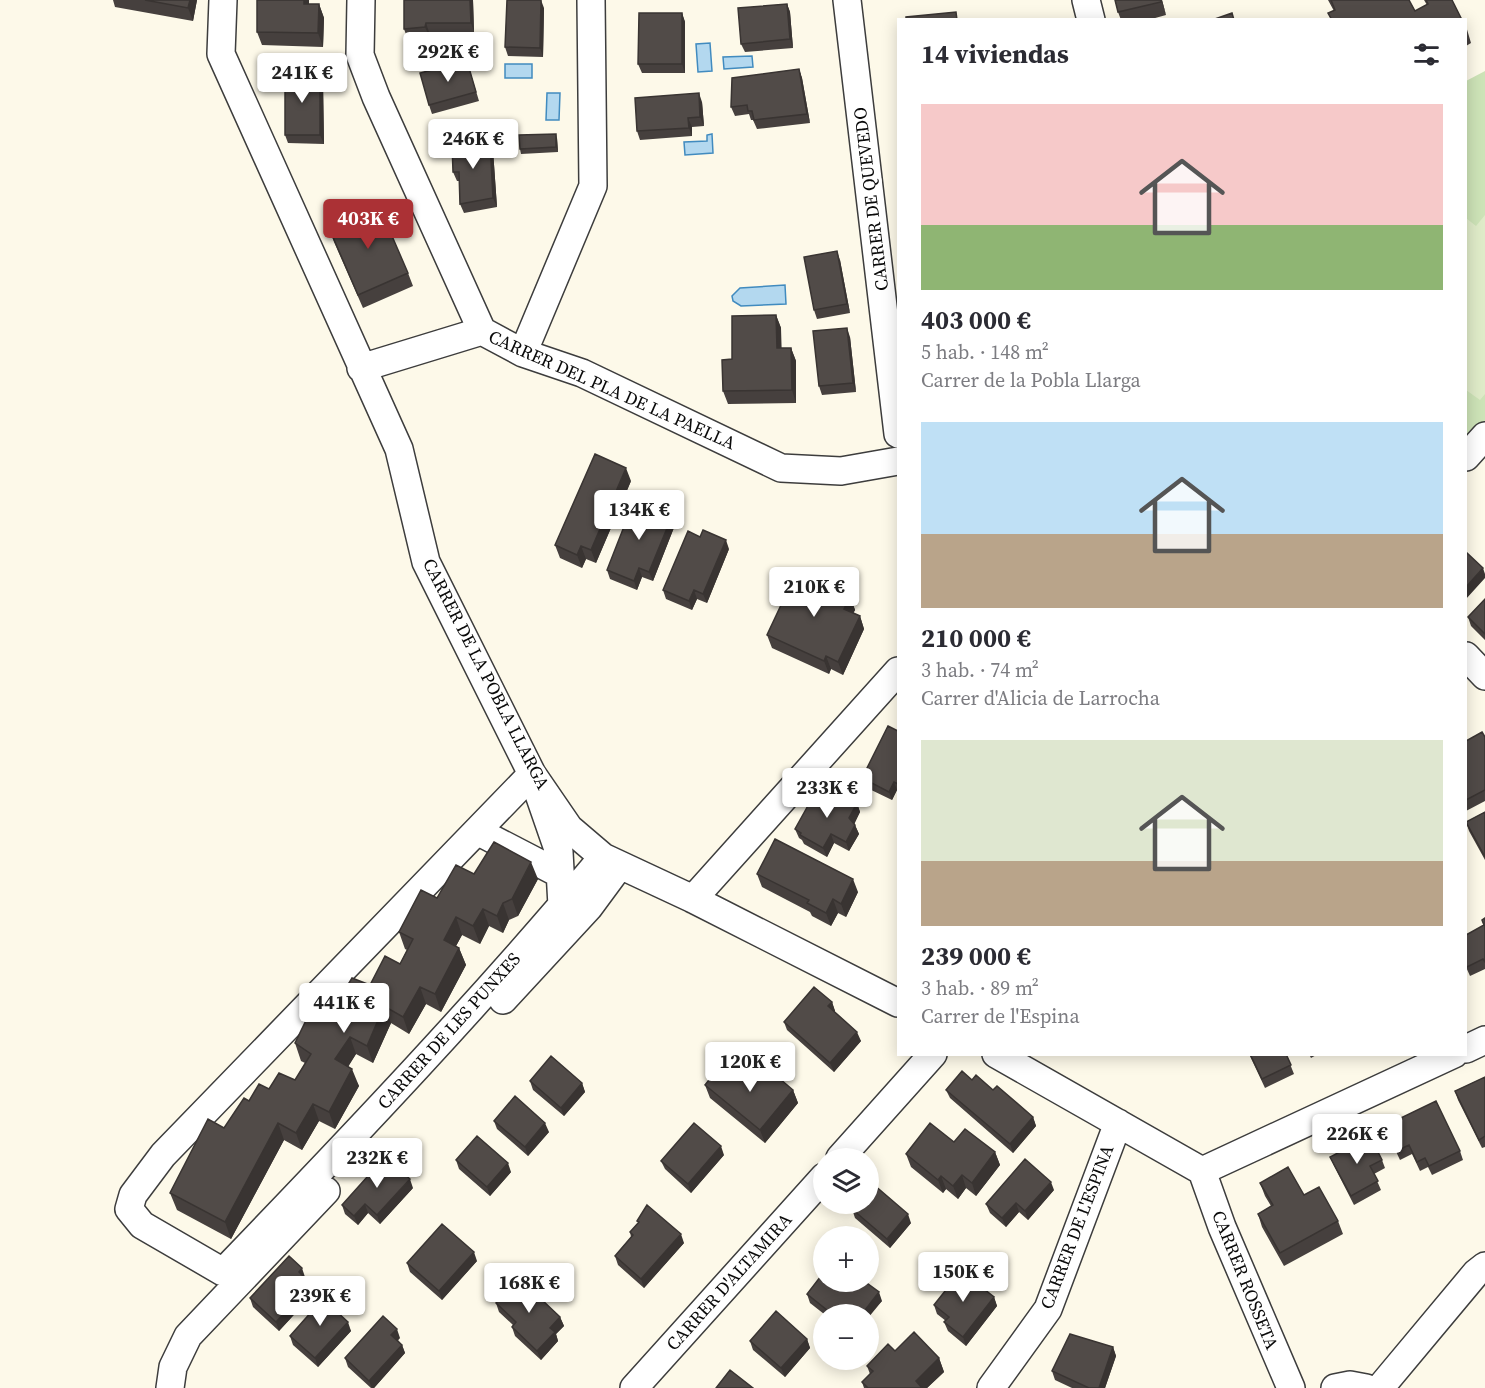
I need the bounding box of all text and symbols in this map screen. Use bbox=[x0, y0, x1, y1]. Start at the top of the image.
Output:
pin: 292K € bbox=[399, 32, 497, 83]
text: 14 viviendas bbox=[921, 36, 1069, 72]
text: 292K € bbox=[417, 37, 479, 65]
icon: filters bbox=[1410, 38, 1443, 71]
pin: 241K € bbox=[253, 53, 351, 104]
text: 241K € bbox=[271, 58, 333, 86]
street label: CARRER DE QUEVEDO bbox=[847, 106, 894, 292]
pin: 246K € bbox=[424, 119, 522, 170]
text: 246K € bbox=[442, 124, 504, 152]
icon: home bbox=[1128, 143, 1236, 251]
pin: 403K € bbox=[319, 199, 417, 250]
text: 403K € bbox=[337, 204, 399, 232]
text: 403 000 € bbox=[921, 302, 1031, 338]
street label: CARRER DEL PLA DE LA PAELLA bbox=[485, 324, 740, 455]
text: 5 hab. · 148 m² bbox=[921, 338, 1049, 366]
text: Carrer de la Pobla Llarga bbox=[921, 366, 1141, 394]
icon: home bbox=[1128, 461, 1236, 569]
pin: 134K € bbox=[590, 490, 688, 541]
text: 134K € bbox=[608, 495, 670, 523]
street label: CARRER DE LA POBLA LLARGA bbox=[417, 554, 556, 794]
pin: 210K € bbox=[765, 567, 863, 618]
text: 210K € bbox=[783, 572, 845, 600]
text: 210 000 € bbox=[921, 620, 1031, 656]
text: 3 hab. · 74 m² bbox=[921, 656, 1039, 684]
text: Carrer d'Alicia de Larrocha bbox=[921, 684, 1160, 712]
pin: 233K € bbox=[778, 768, 876, 819]
text: 233K € bbox=[796, 773, 858, 801]
icon: home bbox=[1128, 779, 1236, 887]
text: 239 000 € bbox=[921, 938, 1031, 974]
street label: CARRER DE LES PUNXES bbox=[371, 947, 526, 1115]
text: 3 hab. · 89 m² bbox=[921, 974, 1039, 1002]
pin: 441K € bbox=[295, 983, 393, 1034]
text: 441K € bbox=[313, 988, 375, 1016]
text: Carrer de l'Espina bbox=[921, 1002, 1080, 1030]
pin: 120K € bbox=[701, 1042, 799, 1093]
text: 120K € bbox=[719, 1047, 781, 1075]
pin: 226K € bbox=[1308, 1114, 1406, 1165]
text: 226K € bbox=[1326, 1119, 1388, 1147]
pin: 232K € bbox=[328, 1138, 426, 1189]
street label: CARRER DE L'ESPINA bbox=[1034, 1141, 1119, 1313]
text: 232K € bbox=[346, 1143, 408, 1171]
map controls bbox=[813, 1148, 879, 1370]
button: layers bbox=[813, 1148, 879, 1214]
street label: CARRER D'ALTAMIRA bbox=[660, 1207, 797, 1356]
street label: CARRER ROSSETA bbox=[1206, 1207, 1285, 1353]
button: + bbox=[813, 1226, 879, 1292]
pin: 150K € bbox=[914, 1252, 1012, 1303]
text: 150K € bbox=[932, 1257, 994, 1285]
pin: 168K € bbox=[480, 1263, 578, 1314]
text: 168K € bbox=[498, 1268, 560, 1296]
pin: 239K € bbox=[271, 1276, 369, 1327]
text: 239K € bbox=[289, 1281, 351, 1309]
button: − bbox=[813, 1304, 879, 1370]

